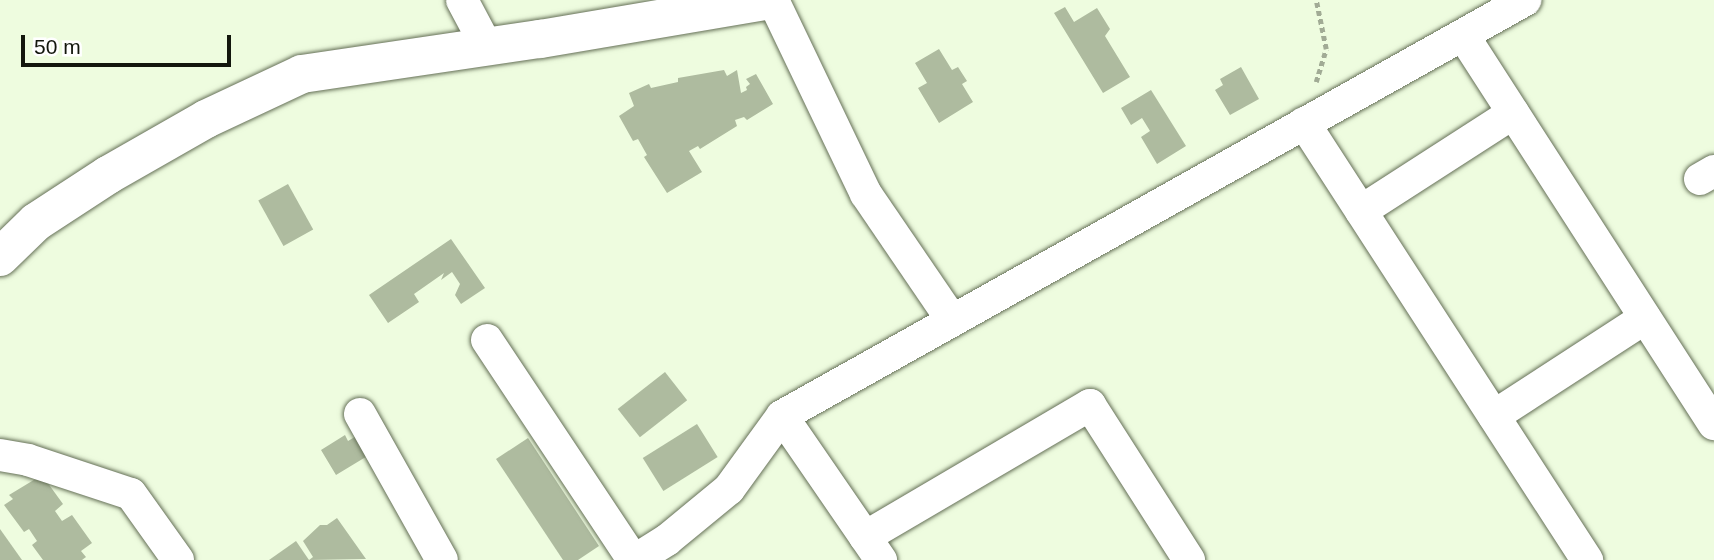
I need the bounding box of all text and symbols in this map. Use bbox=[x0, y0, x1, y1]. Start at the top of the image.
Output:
scale bar bbox=[24, 21, 234, 65]
text: 50 m bbox=[34, 35, 81, 58]

